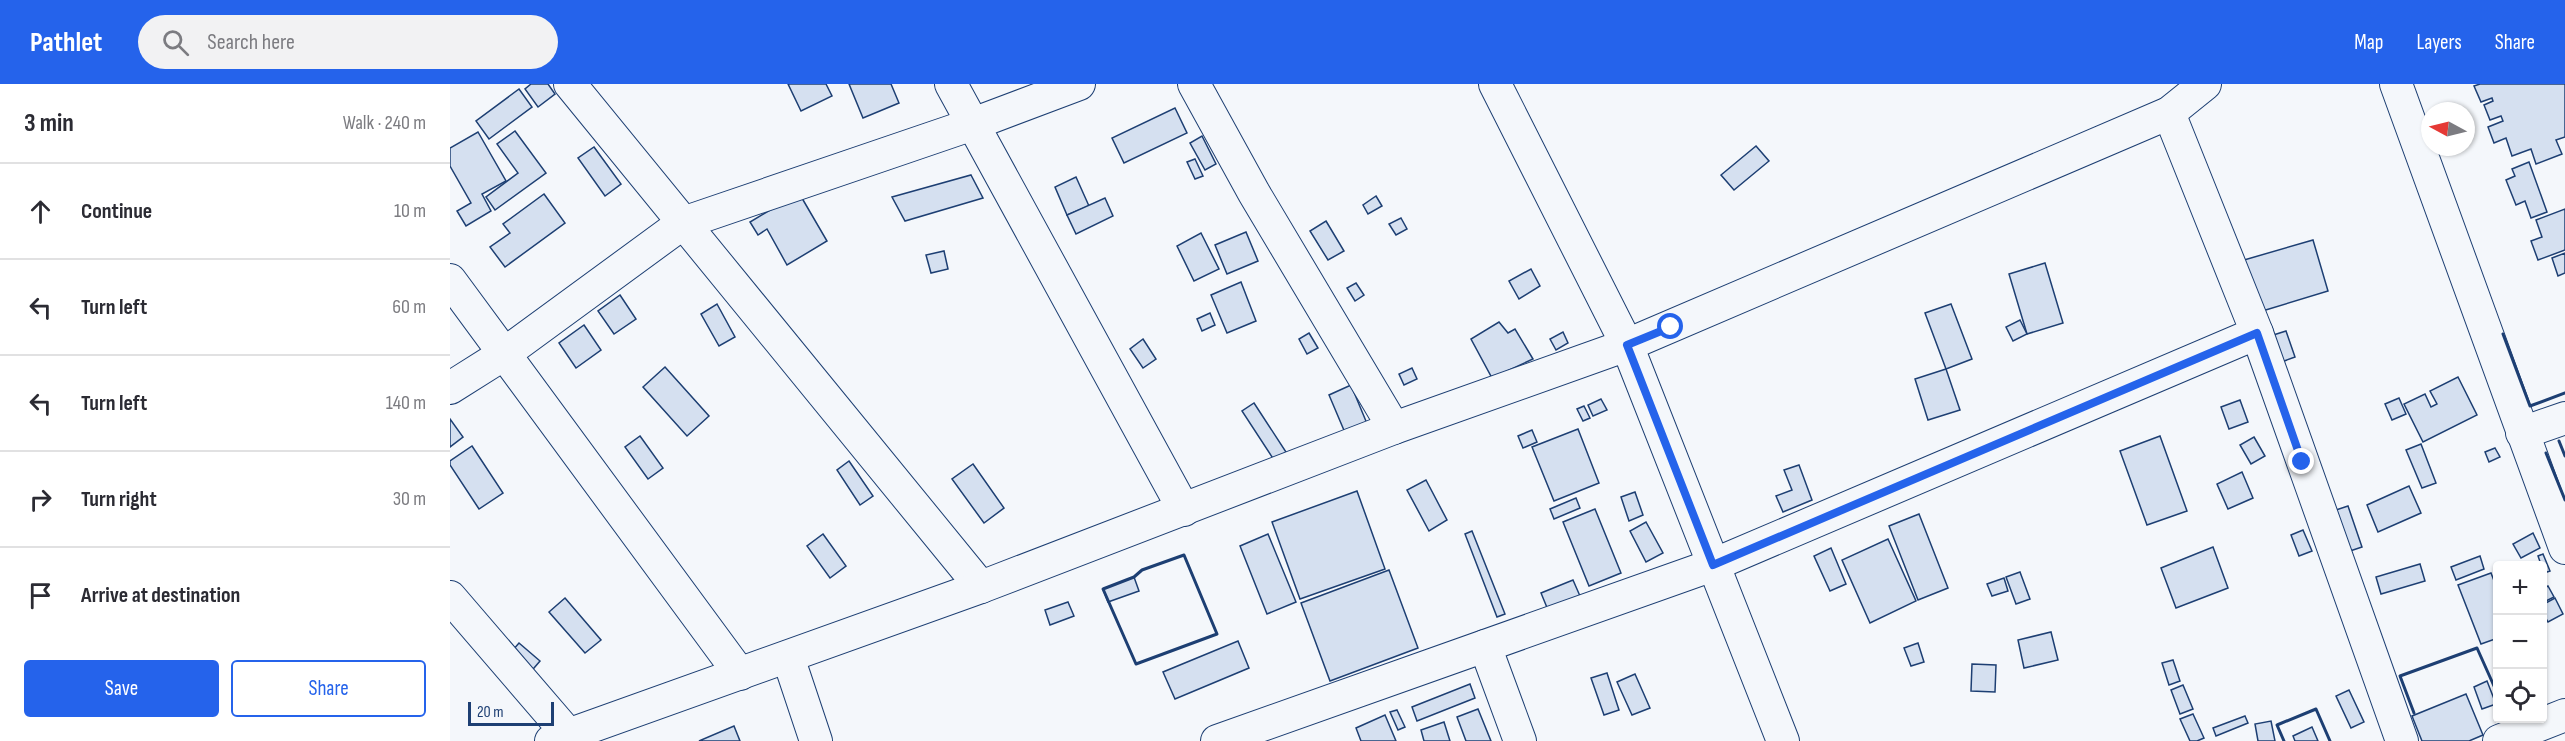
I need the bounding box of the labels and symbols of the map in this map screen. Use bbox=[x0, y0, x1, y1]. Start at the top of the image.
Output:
north arrow bbox=[2421, 102, 2475, 156]
route start bbox=[1657, 313, 1683, 339]
route end bbox=[2288, 448, 2314, 474]
scale bar bbox=[468, 699, 554, 726]

